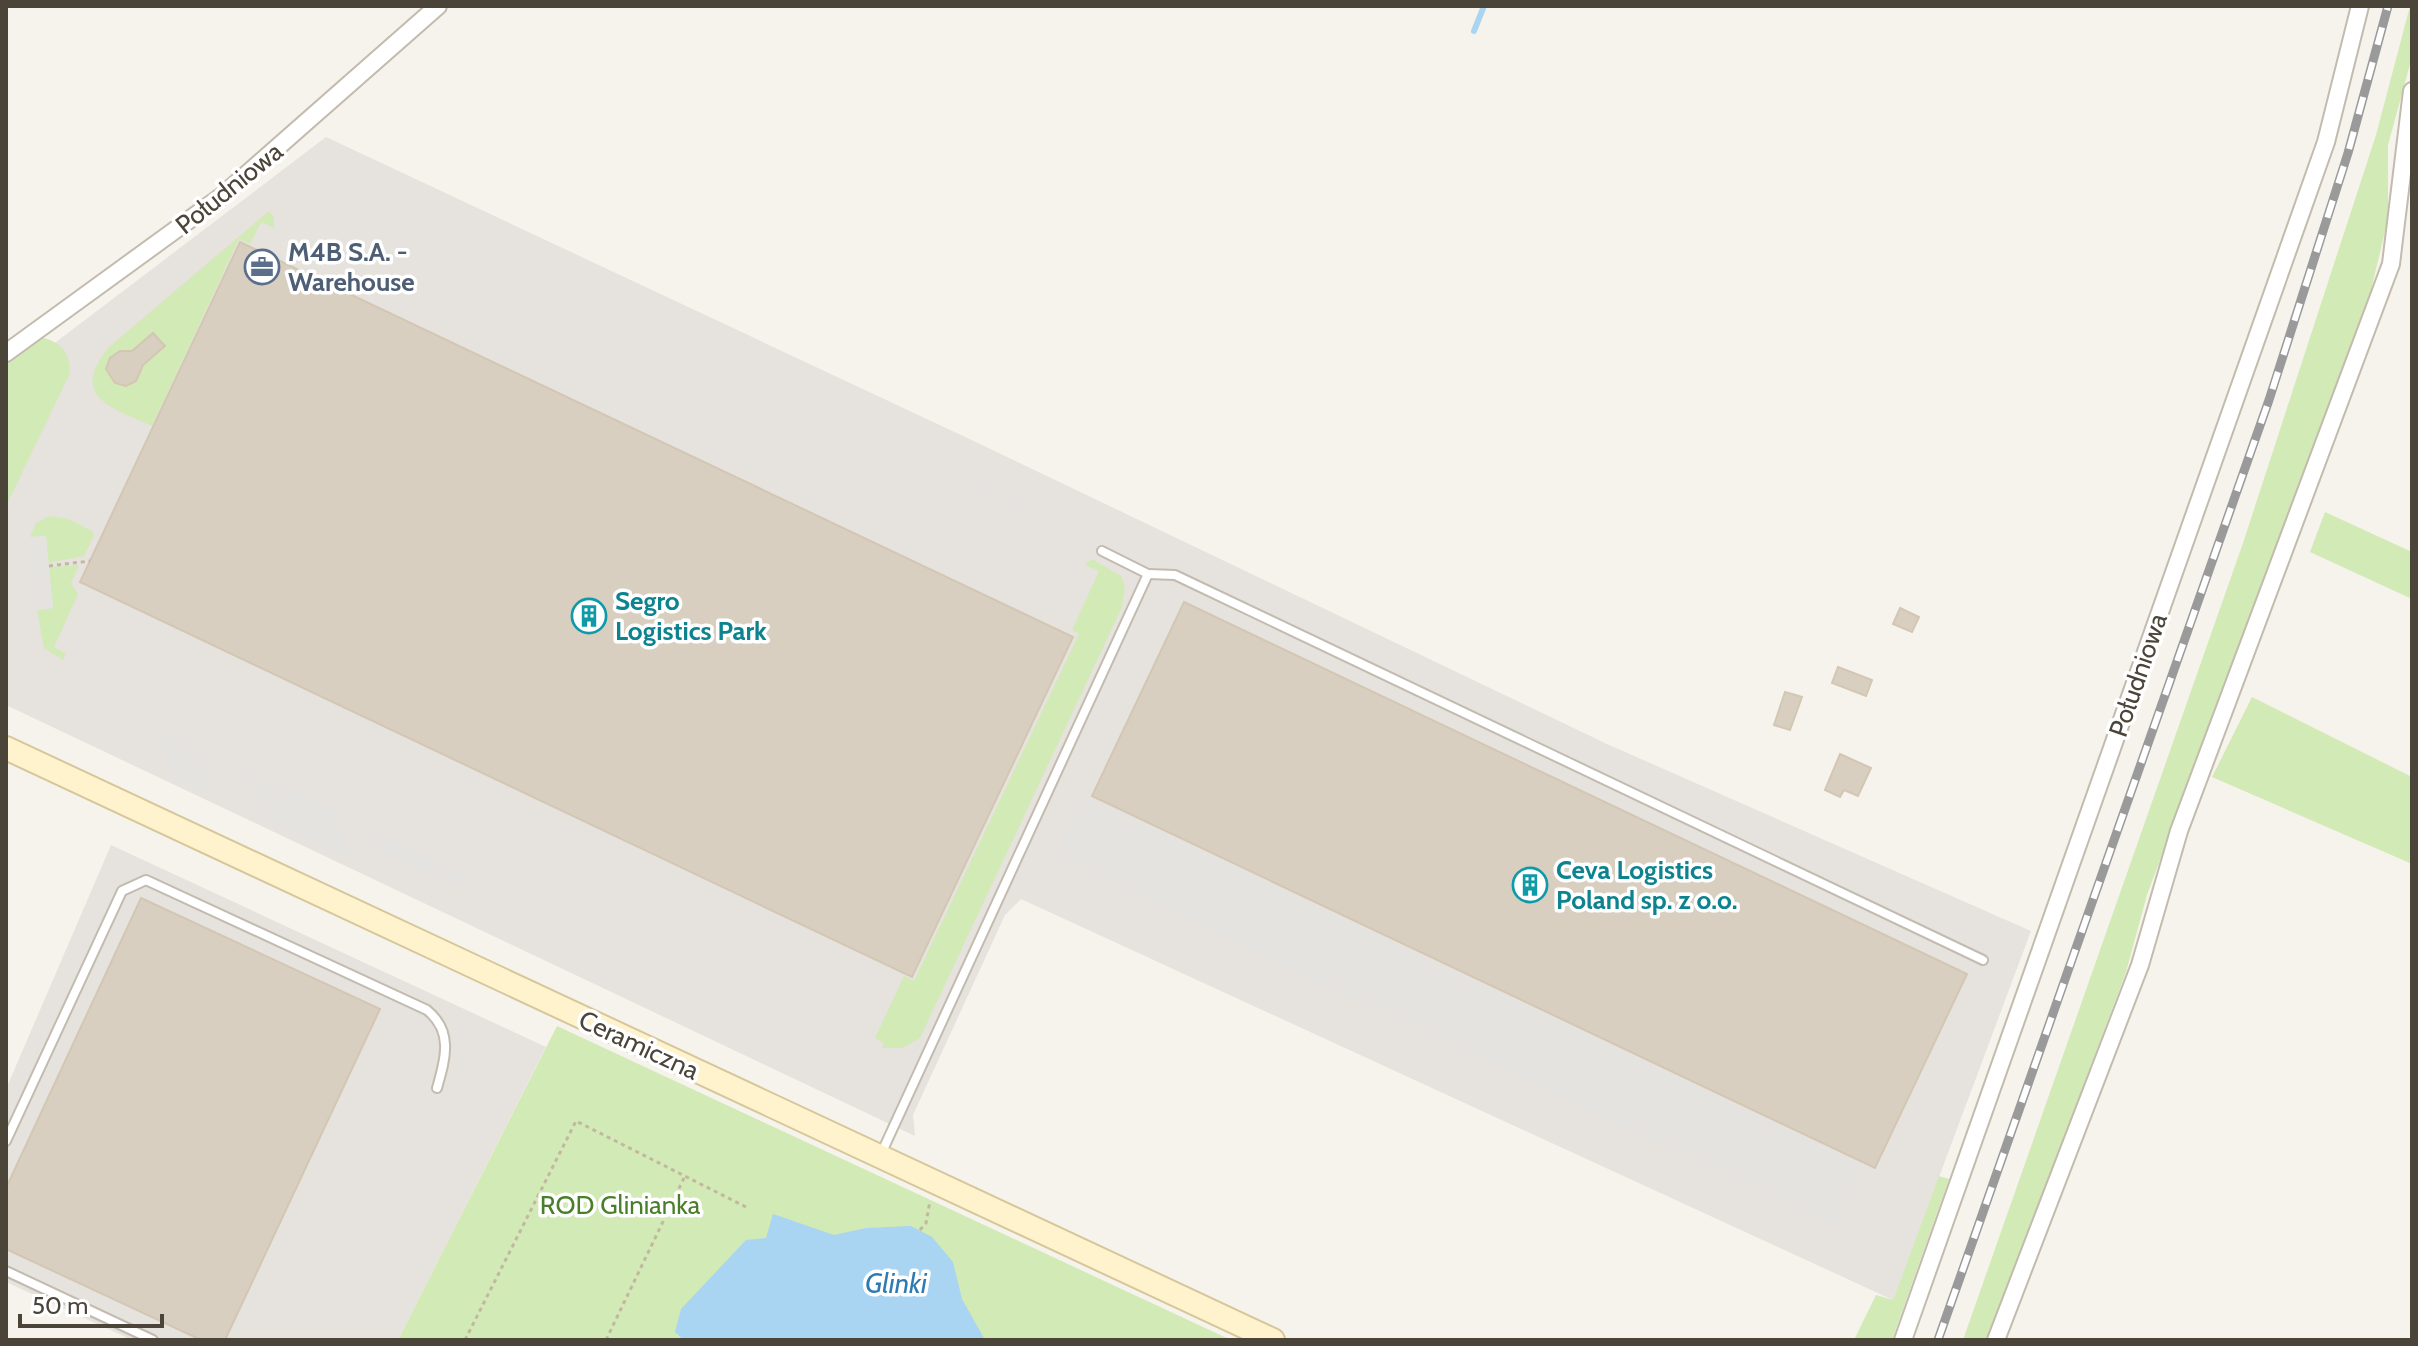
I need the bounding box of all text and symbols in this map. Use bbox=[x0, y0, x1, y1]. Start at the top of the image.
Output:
street label: Południowa bbox=[169, 135, 289, 241]
place label: M4B S.A. - Warehouse bbox=[288, 236, 415, 298]
office icon: M4B S.A. - Warehouse bbox=[243, 248, 281, 286]
place label: Segro Logistics Park bbox=[615, 585, 767, 647]
building icon: Segro Logistics Park bbox=[570, 597, 608, 635]
street label: Południowa bbox=[2102, 609, 2174, 741]
place label: Ceva Logistics Poland sp. z o.o. bbox=[1556, 854, 1738, 916]
building icon: Ceva Logistics Poland sp. z o.o. bbox=[1511, 866, 1549, 904]
street label: Ceramiczna bbox=[574, 1003, 705, 1087]
park label: ROD Glinianka bbox=[540, 1189, 701, 1221]
water label: Glinki bbox=[865, 1266, 928, 1300]
scale bar bbox=[20, 1278, 162, 1328]
text: 50 m bbox=[32, 1291, 88, 1320]

